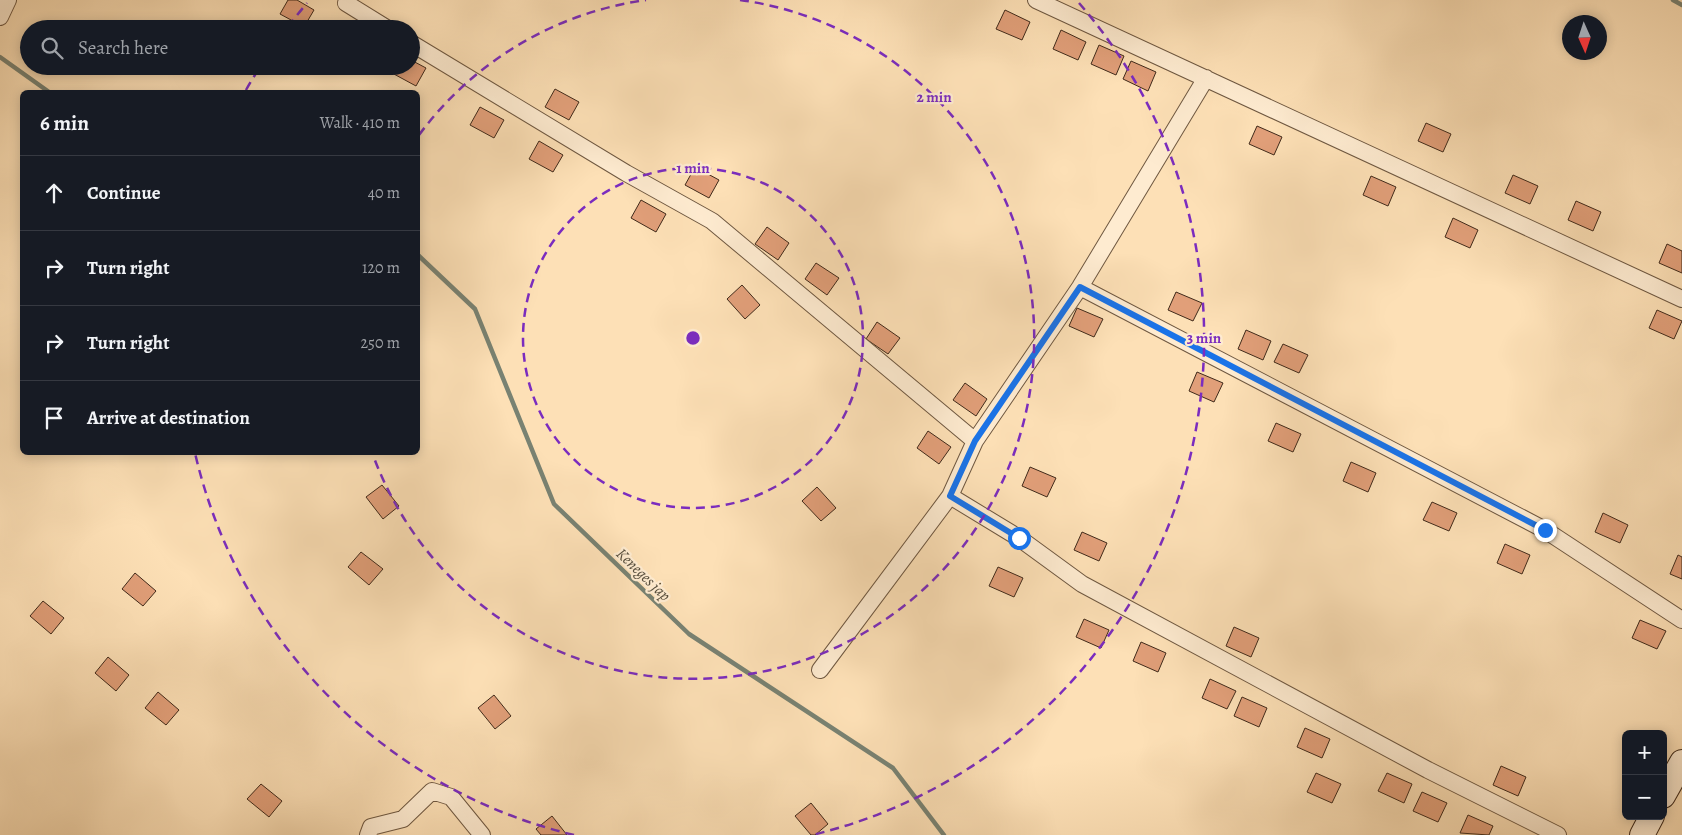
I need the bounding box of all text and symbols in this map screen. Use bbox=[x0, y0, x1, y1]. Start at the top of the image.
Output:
north arrow bbox=[1562, 15, 1607, 60]
search box bbox=[20, 20, 420, 75]
icon: search bbox=[38, 34, 66, 62]
text: Search here bbox=[78, 35, 168, 61]
text: 2 min bbox=[916, 87, 952, 107]
text: 6 min bbox=[40, 109, 89, 137]
text: Walk · 410 m bbox=[320, 112, 400, 134]
text: 1 min bbox=[676, 158, 710, 178]
icon: ahead bbox=[40, 179, 68, 207]
text: Continue bbox=[87, 180, 161, 206]
text: 40 m bbox=[368, 182, 400, 204]
icon: right bbox=[40, 254, 68, 282]
text: Turn right bbox=[87, 255, 169, 281]
text: 120 m bbox=[362, 257, 400, 279]
text: 3 min bbox=[1187, 328, 1222, 348]
icon: right bbox=[40, 329, 68, 357]
centre of rings bbox=[684, 329, 702, 347]
text: Turn right bbox=[87, 330, 169, 356]
text: 250 m bbox=[361, 332, 400, 354]
icon: arrive bbox=[40, 404, 68, 432]
text: Arrive at destination bbox=[87, 405, 250, 431]
route end bbox=[1534, 519, 1557, 542]
route start bbox=[1008, 527, 1031, 550]
water label: Keneges jap bbox=[611, 543, 675, 606]
map controls bbox=[1622, 730, 1667, 820]
button: + bbox=[1622, 730, 1667, 775]
button: − bbox=[1622, 775, 1667, 820]

